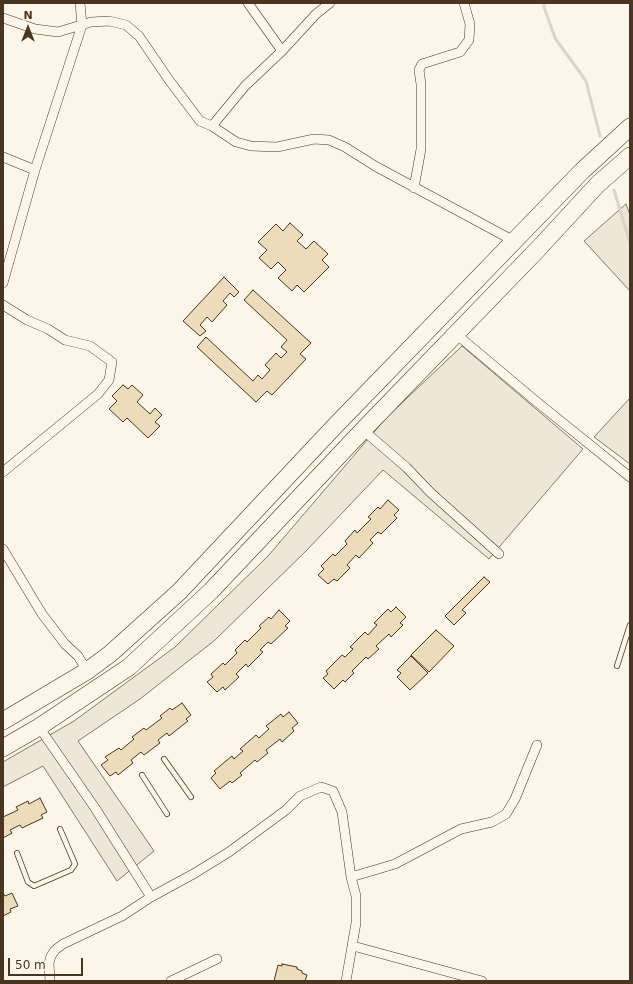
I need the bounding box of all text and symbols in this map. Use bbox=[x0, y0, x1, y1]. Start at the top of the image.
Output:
north arrow bbox=[8, 8, 48, 48]
text: N bbox=[23, 9, 33, 22]
scale bar bbox=[10, 950, 85, 976]
text: 50 m bbox=[15, 958, 46, 972]

